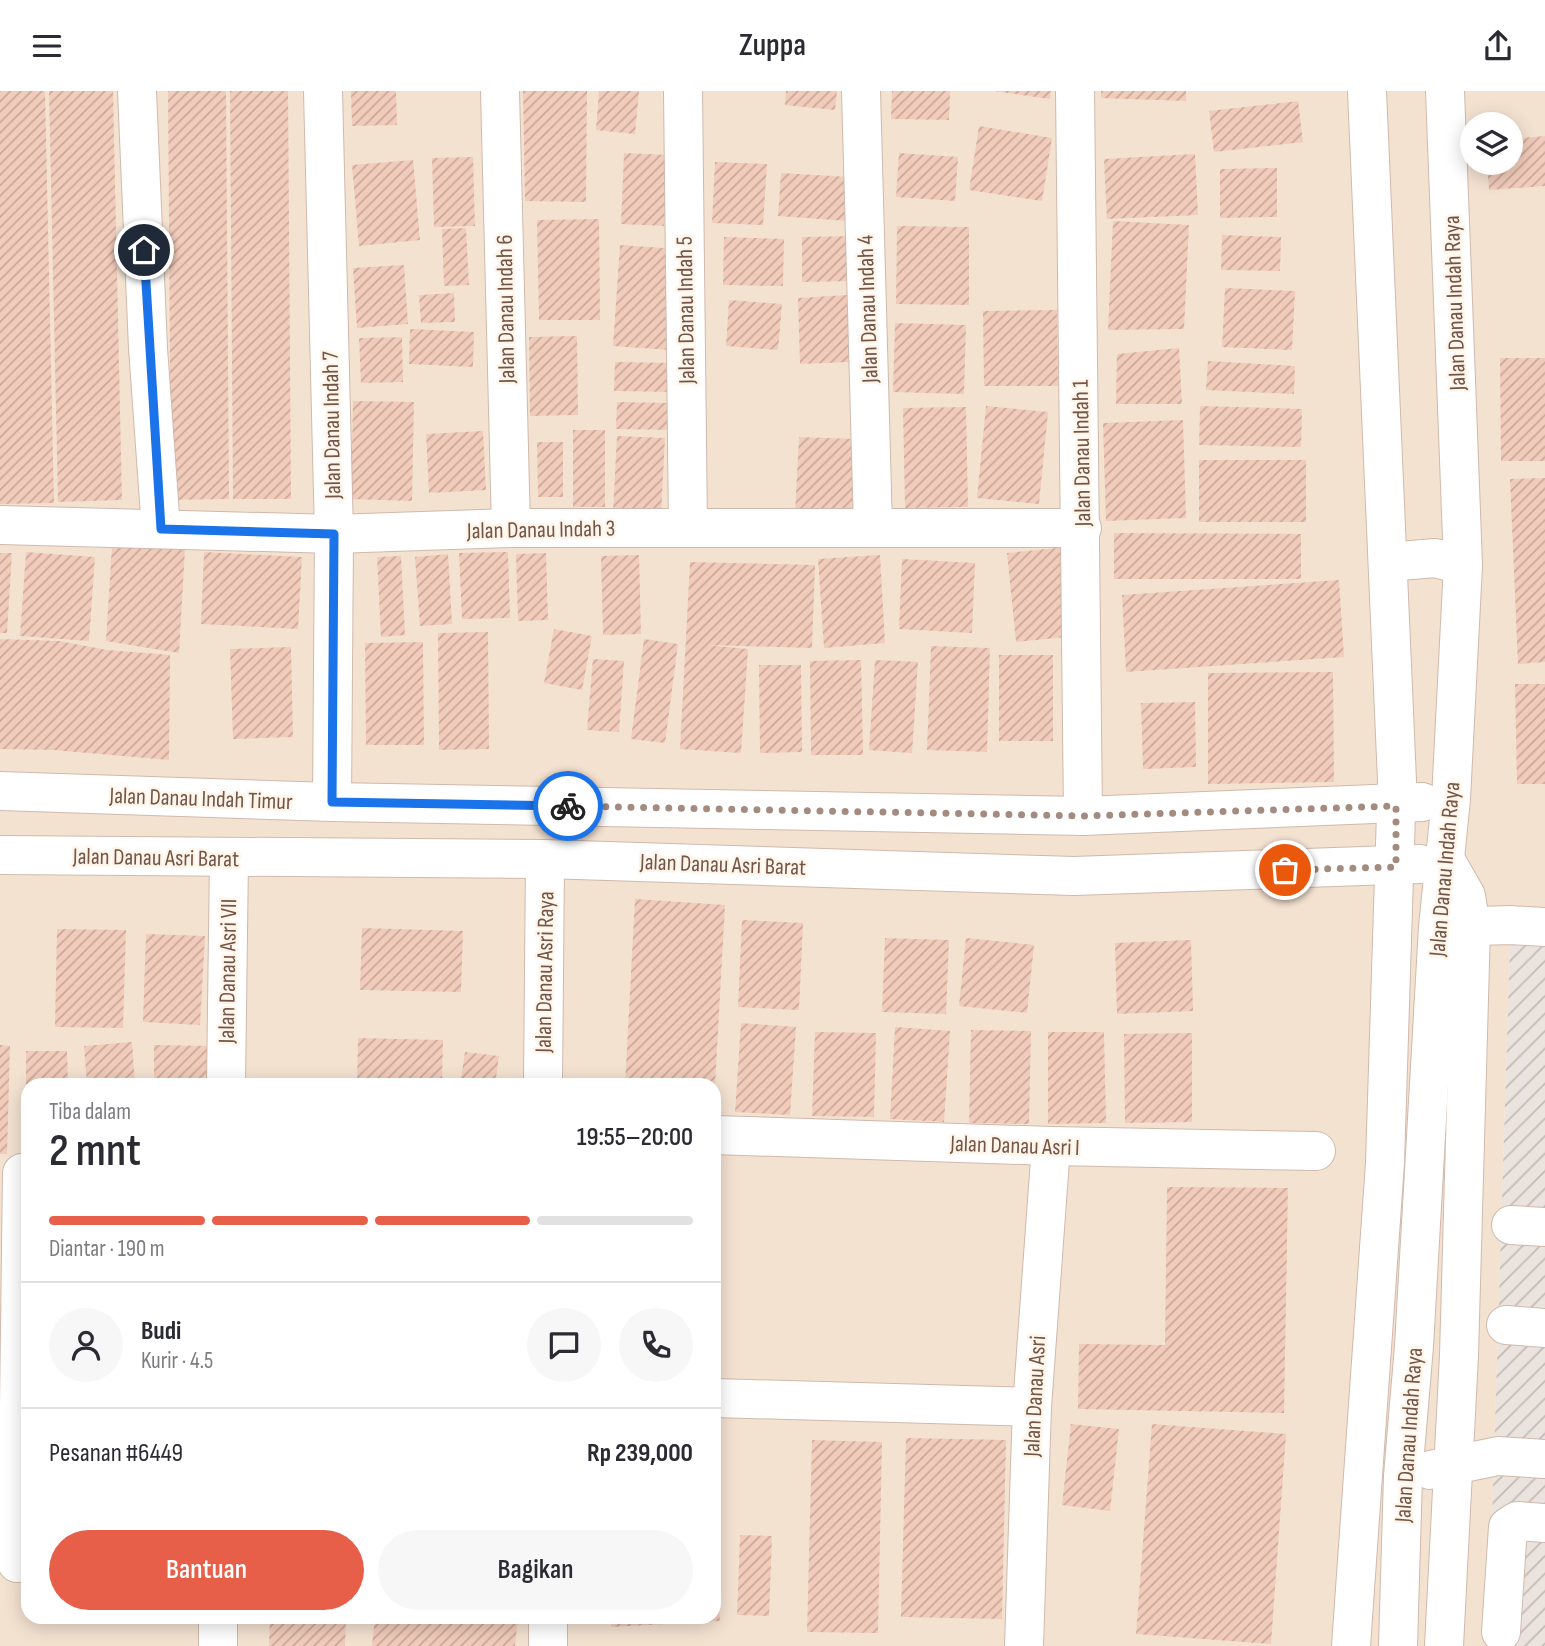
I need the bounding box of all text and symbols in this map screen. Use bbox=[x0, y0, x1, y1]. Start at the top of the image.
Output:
text: Zuppa bbox=[739, 26, 806, 65]
icon: menu bbox=[28, 27, 66, 65]
icon: share bbox=[1479, 27, 1517, 65]
map controls bbox=[1460, 112, 1523, 175]
button: layers bbox=[1460, 112, 1523, 175]
street label: Jalan Danau Indah Raya bbox=[1438, 215, 1472, 392]
pin bbox=[114, 220, 174, 280]
icon: home bbox=[125, 231, 163, 269]
street label: Jalan Danau Indah 6 bbox=[491, 234, 521, 385]
street label: Jalan Danau Indah 4 bbox=[851, 234, 885, 385]
street label: Jalan Danau Indah 5 bbox=[671, 236, 701, 385]
street label: Jalan Danau Indah 7 bbox=[317, 351, 347, 500]
street label: Jalan Danau Indah 1 bbox=[1067, 379, 1097, 528]
street label: Jalan Danau Indah 3 bbox=[466, 515, 615, 545]
courier bbox=[533, 771, 603, 841]
street label: Jalan Danau Indah Raya bbox=[1423, 781, 1467, 958]
street label: Jalan Danau Indah Timur bbox=[108, 782, 293, 816]
icon: bike bbox=[549, 787, 587, 825]
pin bbox=[1255, 840, 1315, 900]
street label: Jalan Danau Asri Barat bbox=[72, 843, 239, 873]
street label: Jalan Danau Asri Barat bbox=[638, 848, 806, 882]
icon: bag bbox=[1266, 851, 1304, 889]
street label: Jalan Danau Asri Raya bbox=[530, 891, 560, 1054]
street label: Jalan Danau Asri VII bbox=[213, 899, 243, 1045]
text: Tiba dalam bbox=[49, 1098, 131, 1126]
text: 19:55–20:00 bbox=[577, 1122, 693, 1153]
text: 2 mnt bbox=[49, 1124, 141, 1179]
street label: Jalan Danau Asri I bbox=[949, 1130, 1080, 1162]
text: Diantar · 190 m bbox=[49, 1235, 165, 1263]
button: person bbox=[49, 1308, 123, 1382]
button: chat bbox=[527, 1308, 601, 1382]
button: phone bbox=[619, 1308, 693, 1382]
text: Budi bbox=[141, 1316, 181, 1347]
street label: Jalan Danau Asri bbox=[1018, 1335, 1052, 1458]
text: Kurir · 4.5 bbox=[141, 1347, 213, 1375]
street label: Jalan Danau Indah Raya bbox=[1389, 1347, 1429, 1524]
text: Pesanan #6449 bbox=[49, 1438, 183, 1469]
text: Rp 239,000 bbox=[587, 1438, 693, 1469]
button: Bantuan bbox=[49, 1530, 364, 1610]
button: Bagikan bbox=[378, 1530, 693, 1610]

